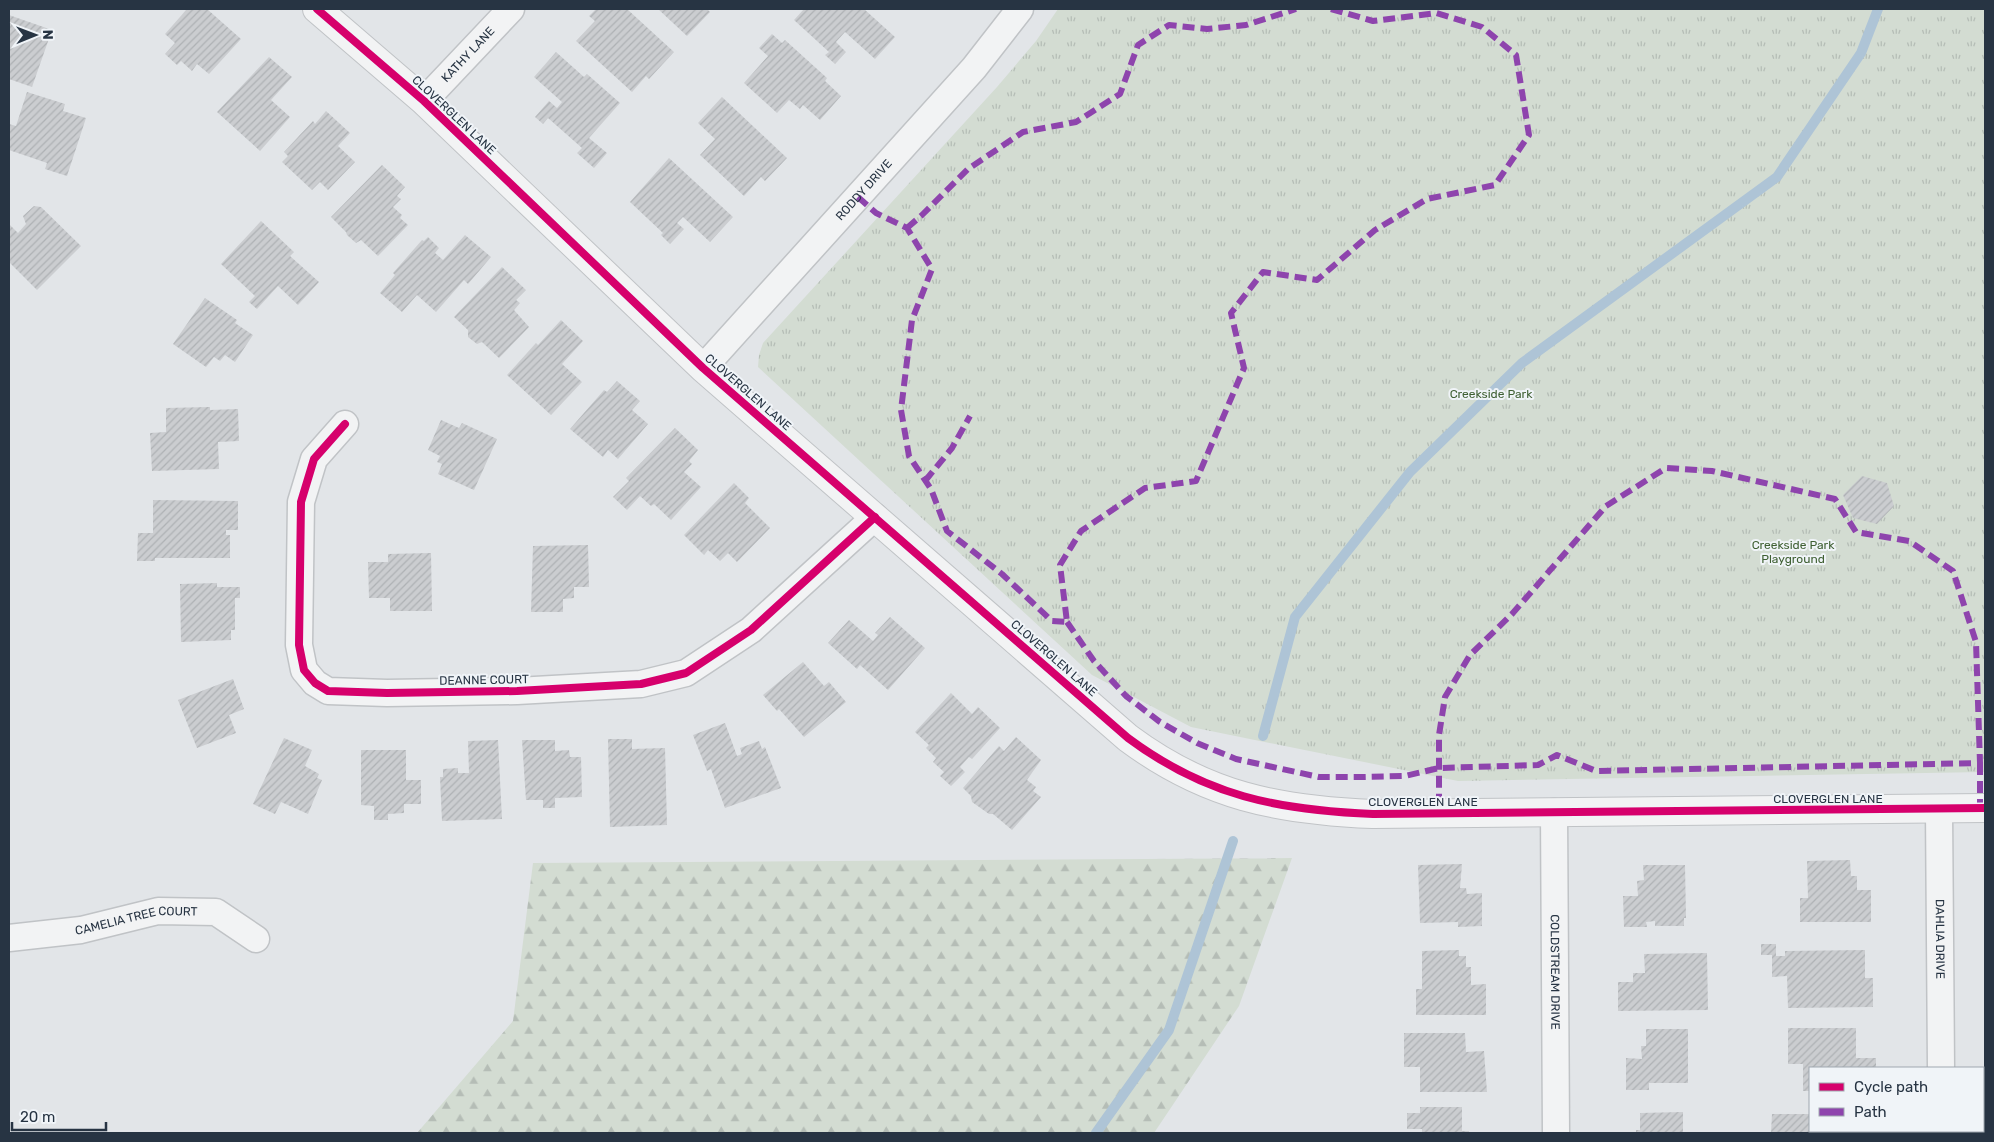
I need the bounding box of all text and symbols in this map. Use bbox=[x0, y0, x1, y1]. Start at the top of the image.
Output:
north arrow bbox=[10, 10, 60, 60]
street label: KATHY LANE bbox=[439, 24, 497, 85]
text: N bbox=[39, 30, 56, 40]
street label: CLOVERGLEN LANE bbox=[409, 73, 499, 157]
street label: RODDY DRIVE bbox=[833, 157, 895, 223]
street label: CLOVERGLEN LANE bbox=[702, 351, 794, 433]
park label: Creekside Park bbox=[1450, 387, 1533, 401]
park label: Creekside Park Playground bbox=[1752, 538, 1835, 566]
street label: CLOVERGLEN LANE bbox=[1008, 617, 1100, 699]
street label: DEANNE COURT bbox=[439, 672, 529, 688]
street label: CLOVERGLEN LANE bbox=[1773, 792, 1883, 806]
street label: CLOVERGLEN LANE bbox=[1368, 795, 1478, 809]
street label: DAHLIA DRIVE bbox=[1933, 899, 1947, 979]
street label: CAMELIA TREE COURT bbox=[74, 904, 198, 938]
street label: COLDSTREAM DRIVE bbox=[1548, 914, 1562, 1030]
legend bbox=[1809, 1067, 1984, 1132]
text: Cycle path bbox=[1854, 1078, 1928, 1096]
scale bar bbox=[12, 1100, 106, 1132]
text: Path bbox=[1854, 1103, 1887, 1121]
text: 20 m bbox=[20, 1108, 55, 1126]

